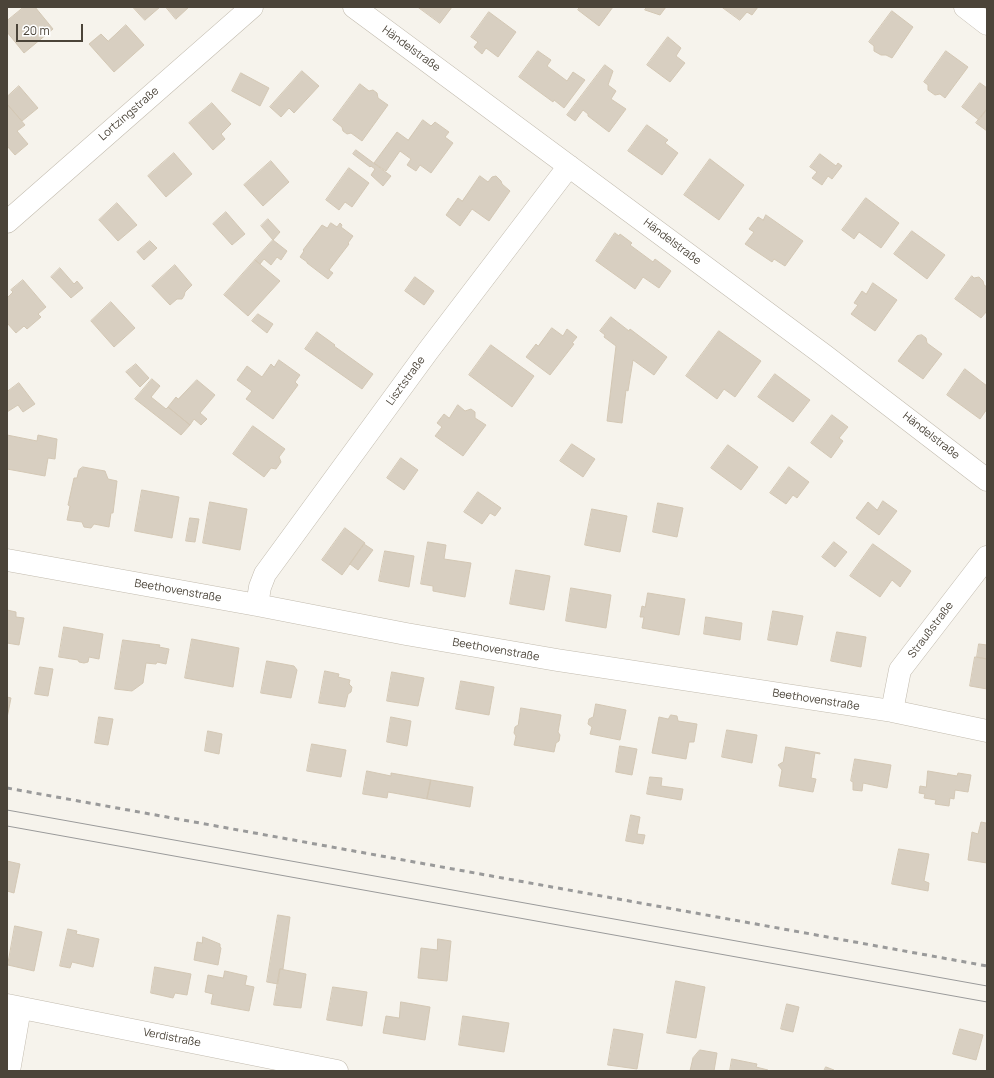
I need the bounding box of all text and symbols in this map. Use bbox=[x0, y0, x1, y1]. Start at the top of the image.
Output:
scale bar bbox=[18, 16, 85, 42]
text: 20 m bbox=[23, 22, 50, 39]
street label: Händelstraße bbox=[379, 23, 443, 75]
street label: Lortzingstraße bbox=[96, 84, 162, 144]
street label: Händelstraße bbox=[641, 216, 703, 268]
street label: Lisztstraße bbox=[384, 354, 428, 408]
street label: Händelstraße bbox=[900, 410, 962, 462]
street label: Beethovenstraße bbox=[134, 577, 222, 605]
street label: Straußstraße bbox=[906, 599, 956, 661]
street label: Beethovenstraße bbox=[452, 636, 540, 664]
street label: Beethovenstraße bbox=[771, 687, 861, 713]
street label: Verdistraße bbox=[142, 1026, 202, 1050]

